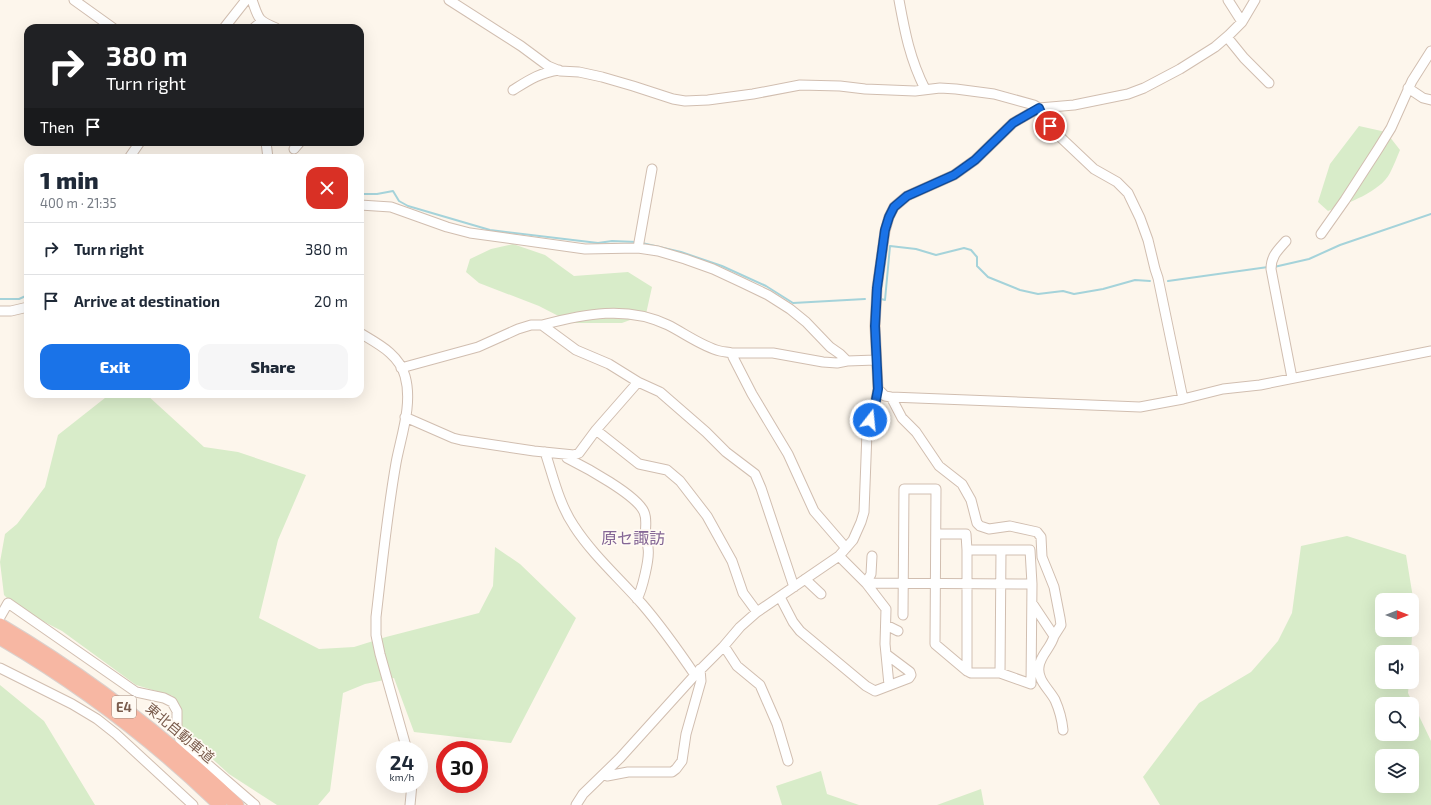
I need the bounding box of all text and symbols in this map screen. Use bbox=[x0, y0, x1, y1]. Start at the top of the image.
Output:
text: 380 m bbox=[106, 38, 188, 72]
icon: right bbox=[40, 40, 92, 92]
text: Turn right bbox=[106, 72, 186, 94]
pin bbox=[1033, 109, 1067, 143]
icon: arrive bbox=[1039, 115, 1061, 137]
icon: arrive bbox=[82, 116, 104, 138]
text: Then bbox=[40, 118, 74, 136]
text: 1 min bbox=[40, 165, 99, 194]
button: close bbox=[306, 167, 348, 209]
text: 400 m · 21:35 bbox=[40, 195, 117, 211]
icon: right bbox=[40, 238, 62, 260]
text: Turn right bbox=[74, 240, 144, 258]
text: 380 m bbox=[305, 240, 348, 258]
icon: arrive bbox=[40, 290, 62, 312]
text: Arrive at destination bbox=[74, 292, 220, 310]
text: 20 m bbox=[314, 292, 348, 310]
button: Exit bbox=[40, 344, 190, 390]
button: Share bbox=[198, 344, 348, 390]
position arrow bbox=[849, 399, 891, 441]
district label: 原セ諏訪 bbox=[601, 528, 665, 547]
north arrow bbox=[1375, 593, 1419, 637]
map controls bbox=[1375, 593, 1419, 793]
button: sound bbox=[1375, 645, 1419, 689]
road number: E4 bbox=[112, 696, 136, 718]
button: search bbox=[1375, 697, 1419, 741]
street label: 東北自動車道 bbox=[143, 699, 218, 766]
speed limit sign: 30 bbox=[436, 741, 488, 793]
button: layers bbox=[1375, 749, 1419, 793]
text: 24 bbox=[390, 750, 414, 774]
text: km/h bbox=[390, 771, 414, 783]

